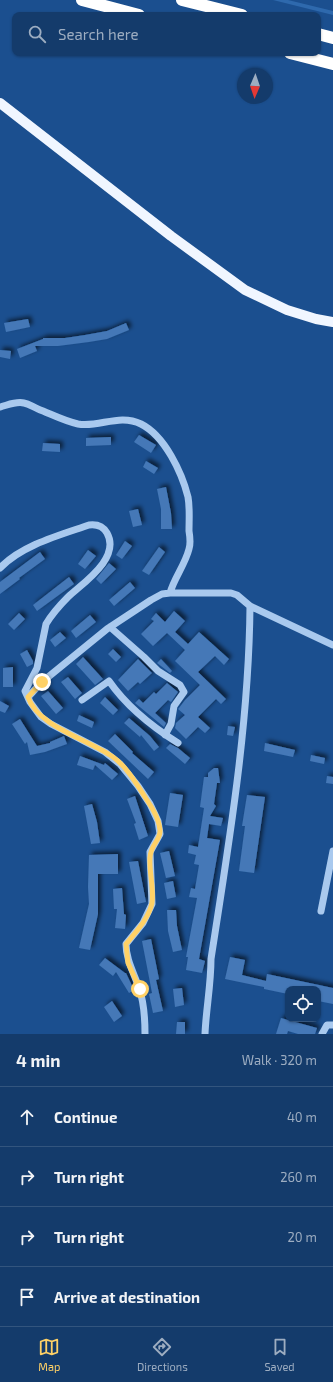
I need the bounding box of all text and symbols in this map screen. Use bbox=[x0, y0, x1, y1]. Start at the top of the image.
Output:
search box bbox=[12, 12, 321, 56]
icon: search bbox=[26, 23, 48, 45]
text: Search here bbox=[58, 25, 139, 43]
north arrow bbox=[237, 68, 273, 104]
route end bbox=[33, 673, 51, 691]
route start bbox=[131, 980, 149, 998]
map controls bbox=[285, 986, 321, 1022]
button: locate bbox=[285, 986, 321, 1022]
text: 4 min bbox=[16, 1050, 60, 1070]
text: Walk · 320 m bbox=[242, 1052, 317, 1068]
icon: ahead bbox=[16, 1106, 38, 1128]
text: Continue bbox=[54, 1108, 117, 1126]
text: 40 m bbox=[287, 1109, 317, 1125]
icon: right bbox=[16, 1166, 38, 1188]
text: Turn right bbox=[54, 1168, 124, 1186]
text: 260 m bbox=[280, 1169, 317, 1185]
icon: right bbox=[16, 1226, 38, 1248]
text: Turn right bbox=[54, 1228, 124, 1246]
text: 20 m bbox=[288, 1229, 317, 1245]
icon: arrive bbox=[16, 1286, 38, 1308]
text: Arrive at destination bbox=[54, 1288, 200, 1306]
tab: Map bbox=[38, 1336, 60, 1373]
tab: Directions bbox=[137, 1336, 188, 1373]
tab: Saved bbox=[264, 1336, 295, 1373]

